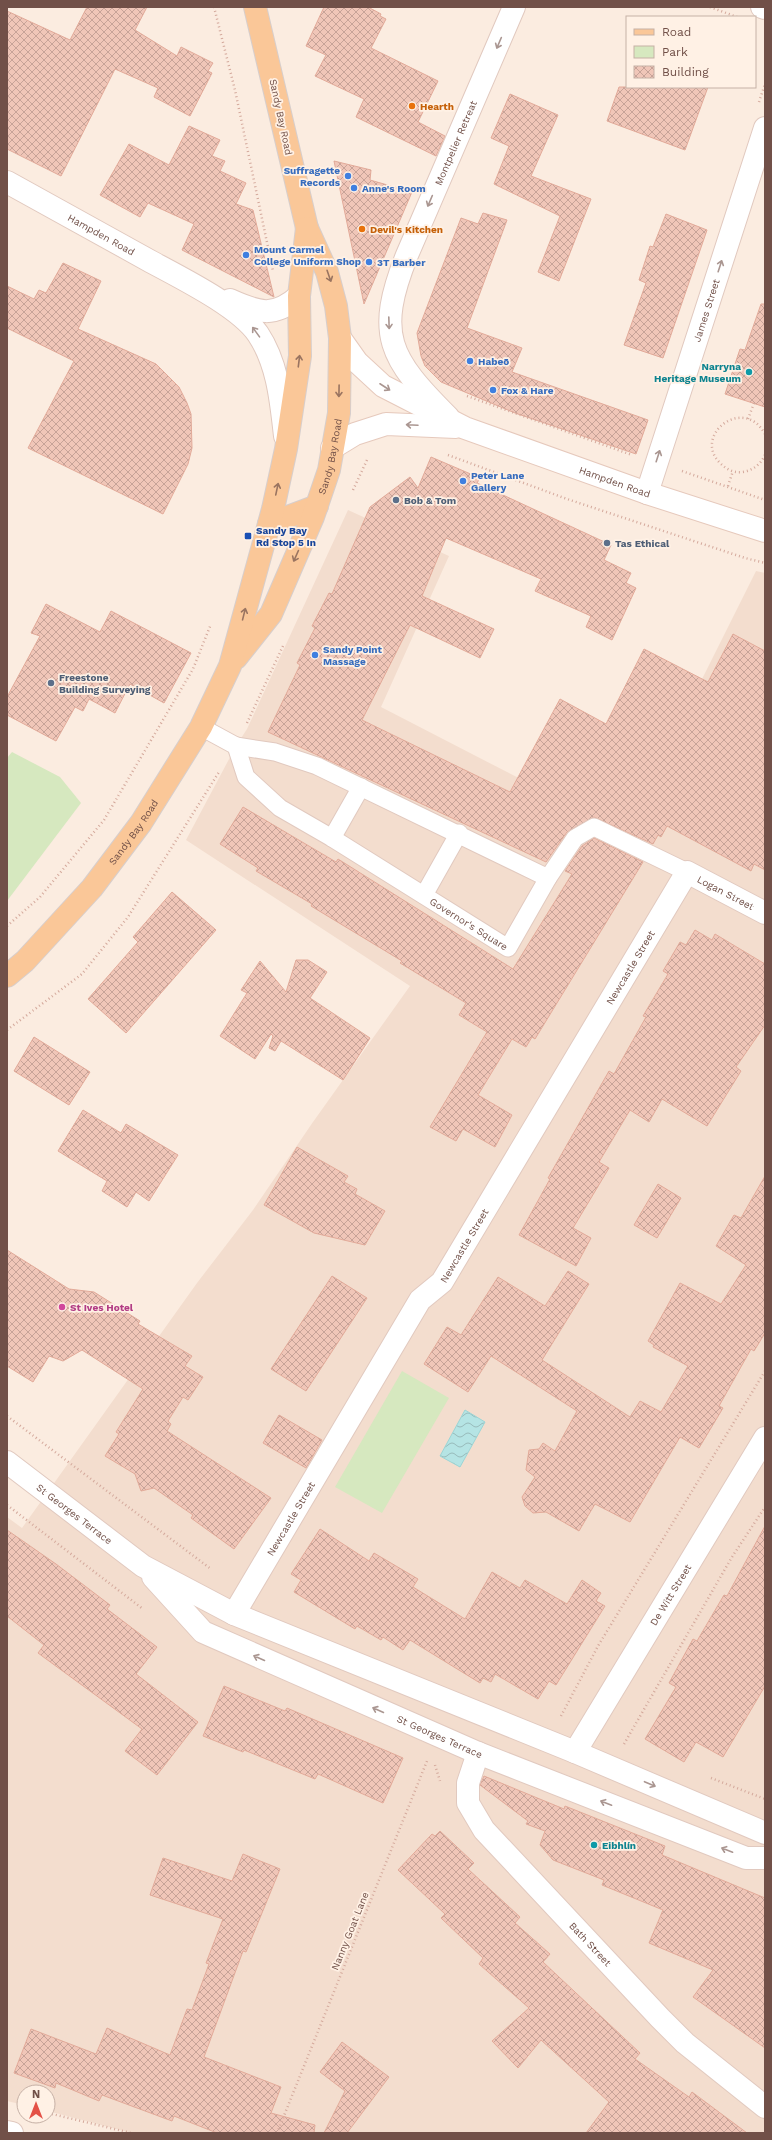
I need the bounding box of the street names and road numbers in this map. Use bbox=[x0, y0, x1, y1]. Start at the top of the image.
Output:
street label: Sandy Bay Road bbox=[268, 78, 294, 156]
street label: Montpelier Retreat bbox=[432, 98, 479, 187]
street label: Hampden Road bbox=[66, 211, 137, 257]
street label: James Street bbox=[691, 277, 722, 343]
street label: Sandy Bay Road bbox=[316, 418, 343, 496]
street label: Hampden Road bbox=[578, 464, 652, 499]
street label: Sandy Bay Road bbox=[106, 797, 160, 867]
street label: Logan Street bbox=[696, 873, 757, 912]
street label: Governor's Square bbox=[428, 895, 510, 952]
street label: Newcastle Street bbox=[604, 928, 657, 1006]
street label: Newcastle Street bbox=[438, 1206, 491, 1284]
street label: Newcastle Street bbox=[264, 1479, 317, 1558]
street label: St Georges Terrace bbox=[35, 1481, 115, 1546]
street label: De Witt Street bbox=[647, 1561, 693, 1627]
street label: St Georges Terrace bbox=[395, 1713, 484, 1760]
street label: Nanny Goat Lane bbox=[329, 1890, 371, 1972]
street label: Bath Street bbox=[567, 1920, 614, 1969]

